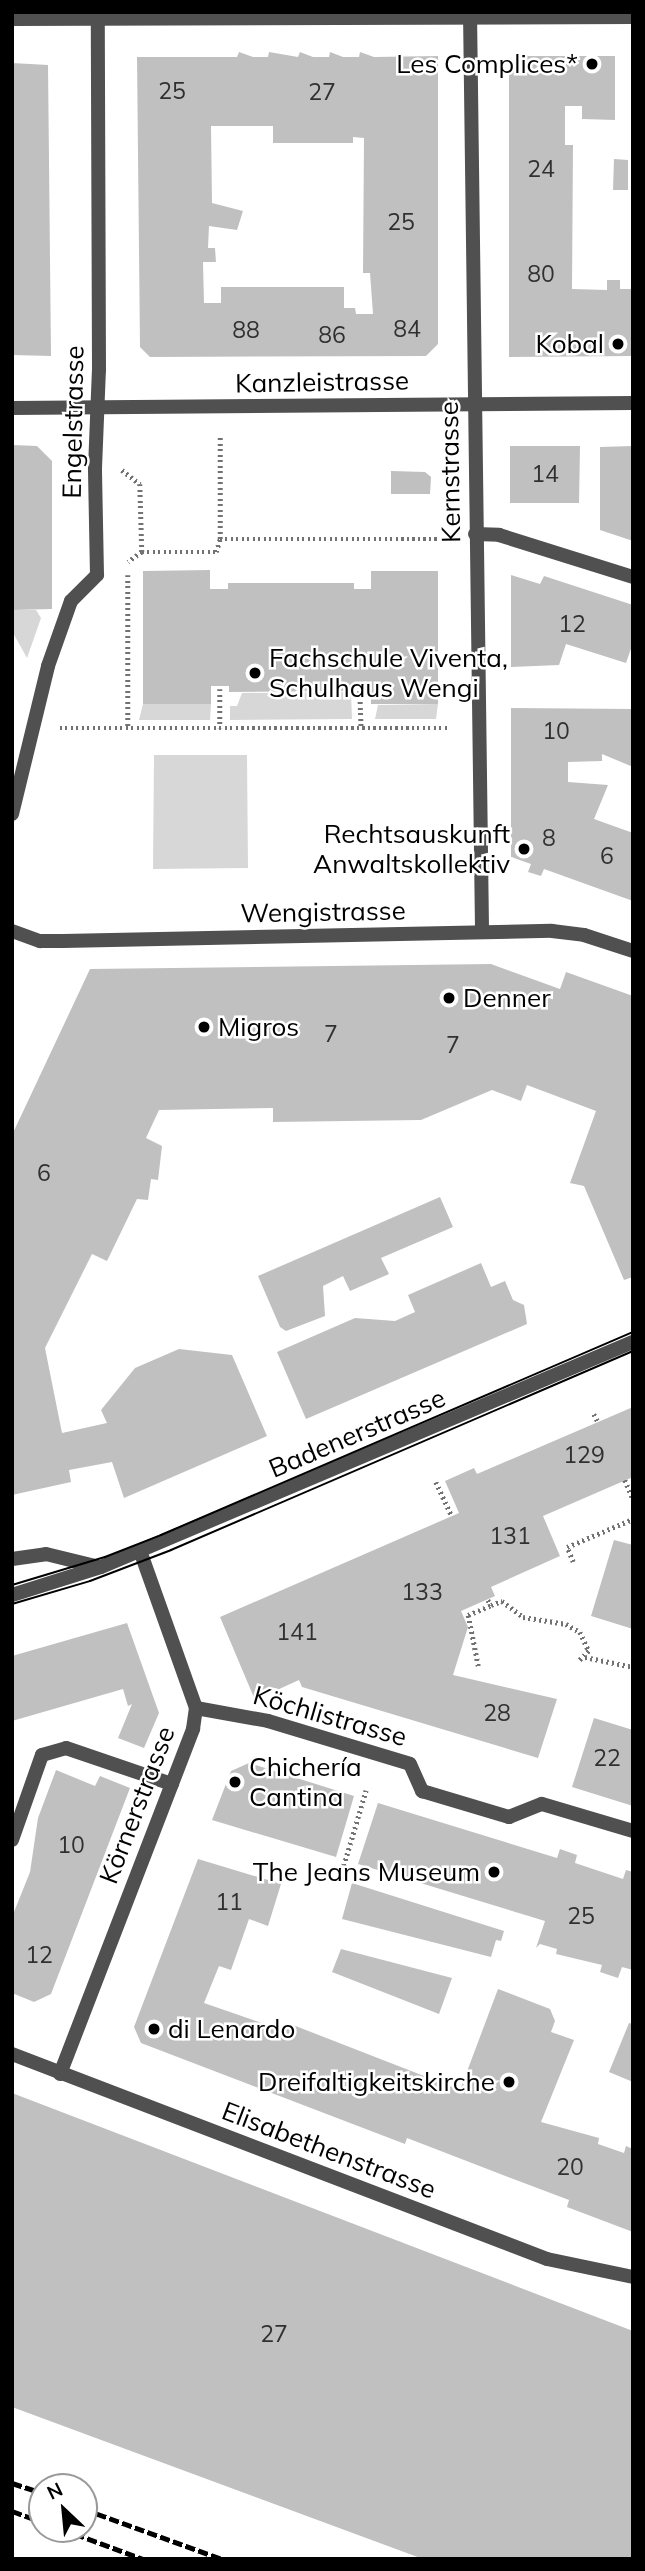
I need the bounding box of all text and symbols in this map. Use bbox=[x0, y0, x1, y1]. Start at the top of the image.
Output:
place label: Les Complices* bbox=[396, 48, 578, 80]
marker: Les Complices* bbox=[584, 56, 600, 72]
house number: 25 bbox=[158, 77, 186, 105]
house number: 27 bbox=[308, 78, 336, 106]
house number: 24 bbox=[527, 155, 555, 183]
house number: 25 bbox=[387, 208, 415, 236]
house number: 80 bbox=[527, 260, 555, 288]
house number: 84 bbox=[393, 315, 421, 343]
house number: 88 bbox=[232, 316, 260, 344]
house number: 86 bbox=[318, 321, 346, 349]
place label: Kobal bbox=[536, 328, 604, 360]
marker: Kobal bbox=[610, 336, 626, 352]
street label: Engelstrasse bbox=[56, 345, 90, 499]
street label: Kanzleistrasse bbox=[235, 365, 409, 399]
street label: Kernstrasse bbox=[433, 401, 467, 543]
house number: 14 bbox=[531, 460, 559, 488]
house number: 12 bbox=[558, 610, 586, 638]
place label: Fachschule Viventa, Schulhaus Wengi bbox=[269, 642, 508, 704]
marker: Fachschule Viventa, Schulhaus Wengi bbox=[247, 665, 263, 681]
house number: 10 bbox=[542, 717, 570, 745]
place label: Rechtsauskunft Anwaltskollektiv bbox=[313, 818, 510, 880]
house number: 8 bbox=[542, 824, 556, 852]
marker: Rechtsauskunft Anwaltskollektiv bbox=[516, 841, 532, 857]
house number: 6 bbox=[600, 842, 614, 870]
street label: Wengistrasse bbox=[240, 895, 406, 929]
place label: Denner bbox=[463, 982, 551, 1014]
marker: Denner bbox=[441, 990, 457, 1006]
place label: Migros bbox=[218, 1011, 299, 1043]
marker: Migros bbox=[196, 1019, 212, 1035]
house number: 7 bbox=[324, 1020, 338, 1048]
house number: 7 bbox=[446, 1031, 460, 1059]
house number: 6 bbox=[37, 1159, 51, 1187]
street label: Badenerstrasse bbox=[264, 1382, 450, 1484]
house number: 129 bbox=[563, 1441, 605, 1469]
house number: 131 bbox=[489, 1522, 531, 1550]
house number: 133 bbox=[401, 1578, 443, 1606]
house number: 141 bbox=[276, 1618, 318, 1646]
street label: Köchlistrasse bbox=[250, 1679, 410, 1753]
house number: 28 bbox=[483, 1699, 511, 1727]
street label: Körnerstrasse bbox=[93, 1722, 181, 1888]
house number: 22 bbox=[593, 1744, 621, 1772]
place label: Chichería Cantina bbox=[249, 1751, 362, 1812]
marker: Chichería Cantina bbox=[227, 1774, 243, 1790]
house number: 10 bbox=[57, 1831, 85, 1859]
place label: The Jeans Museum bbox=[253, 1856, 480, 1888]
marker: The Jeans Museum bbox=[486, 1864, 502, 1880]
house number: 11 bbox=[215, 1888, 243, 1916]
house number: 25 bbox=[567, 1902, 595, 1930]
house number: 12 bbox=[25, 1941, 53, 1969]
place label: di Lenardo bbox=[168, 2013, 295, 2045]
marker: di Lenardo bbox=[146, 2021, 162, 2037]
place label: Dreifaltigkeitskirche bbox=[258, 2066, 495, 2098]
marker: Dreifaltigkeitskirche bbox=[501, 2074, 517, 2090]
street label: Elisabethenstrasse bbox=[218, 2095, 440, 2205]
house number: 20 bbox=[556, 2153, 584, 2181]
house number: 27 bbox=[260, 2320, 288, 2348]
north arrow bbox=[28, 2473, 98, 2543]
text: N bbox=[43, 2477, 66, 2505]

